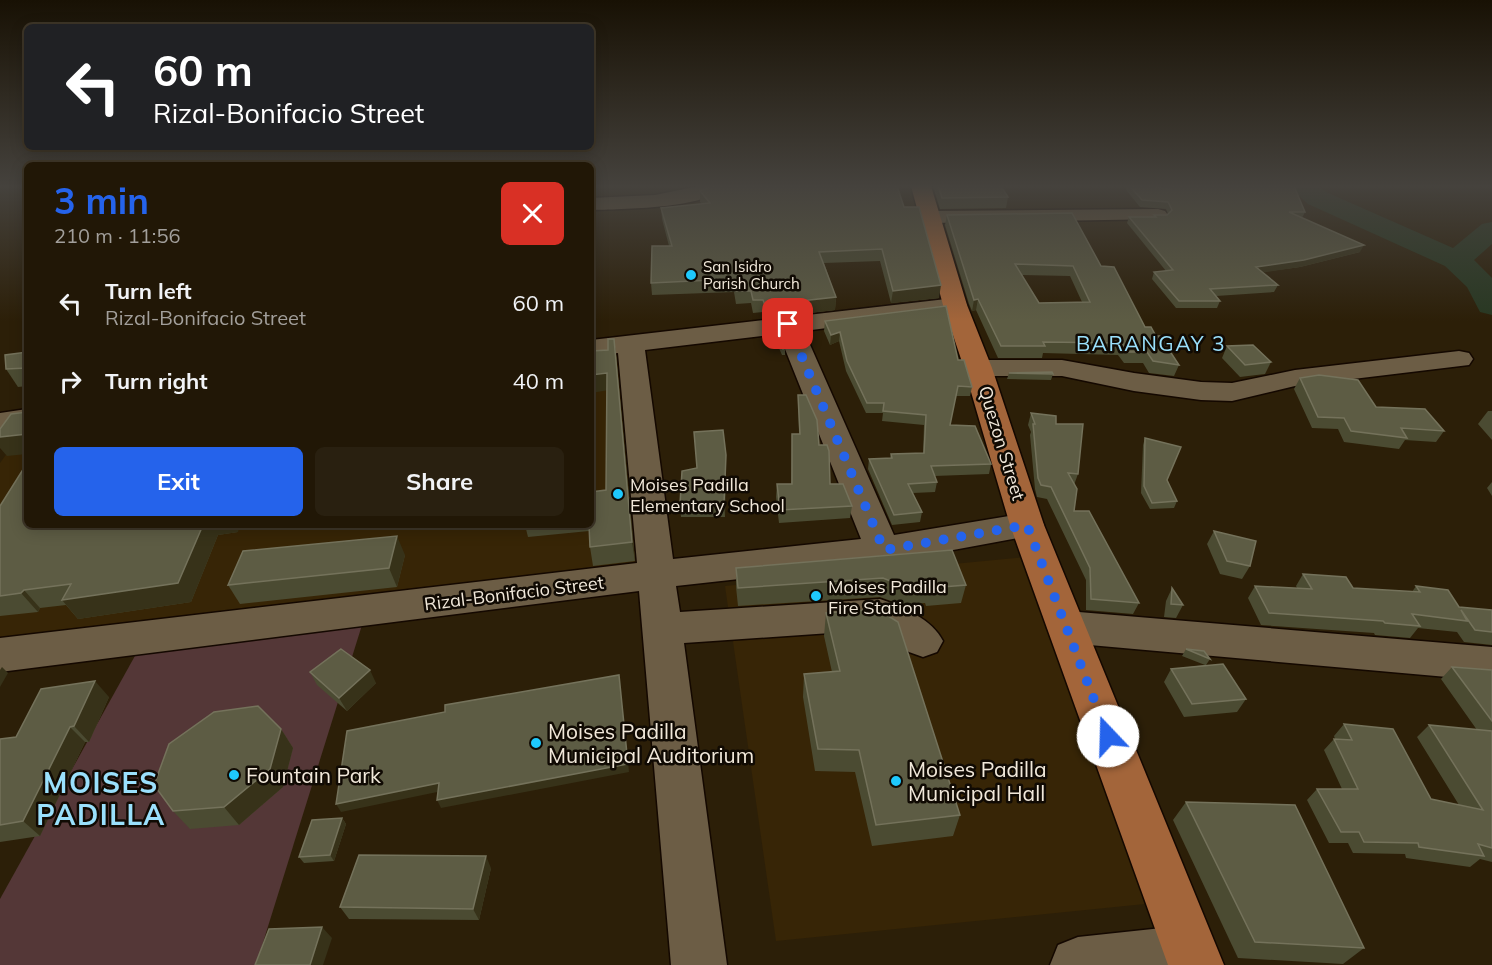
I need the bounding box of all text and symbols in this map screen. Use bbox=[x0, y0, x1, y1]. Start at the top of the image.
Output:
text: 60 m bbox=[153, 44, 253, 97]
icon: left bbox=[54, 48, 132, 126]
text: Rizal-Bonifacio Street bbox=[153, 96, 424, 130]
text: 3 min bbox=[54, 178, 149, 223]
button: close bbox=[501, 182, 564, 245]
text: 210 m · 11:56 bbox=[54, 223, 180, 248]
place label: San Isidro Parish Church bbox=[703, 257, 800, 293]
marker: San Isidro Parish Church bbox=[684, 268, 698, 282]
text: Turn left bbox=[105, 277, 192, 305]
icon: left bbox=[54, 287, 87, 320]
text: 60 m bbox=[513, 289, 564, 317]
pin bbox=[762, 298, 813, 349]
text: Rizal-Bonifacio Street bbox=[105, 305, 306, 330]
icon: arrive bbox=[771, 307, 804, 340]
district label: BARANGAY 3 bbox=[1076, 330, 1226, 356]
icon: right bbox=[54, 365, 87, 398]
text: Turn right bbox=[105, 367, 208, 395]
text: 40 m bbox=[513, 367, 564, 395]
street label: Quezon Street bbox=[974, 383, 1030, 503]
button: Exit bbox=[54, 447, 303, 516]
button: Share bbox=[315, 447, 564, 516]
place label: Moises Padilla Elementary School bbox=[630, 473, 785, 517]
marker: Moises Padilla Elementary School bbox=[611, 487, 625, 501]
street label: Rizal-Bonifacio Street bbox=[423, 571, 605, 615]
place label: Moises Padilla Fire Station bbox=[828, 575, 947, 619]
marker: Moises Padilla Fire Station bbox=[809, 589, 823, 603]
position arrow bbox=[1076, 704, 1140, 768]
place label: Moises Padilla Municipal Auditorium bbox=[548, 718, 754, 768]
marker: Moises Padilla Municipal Auditorium bbox=[529, 736, 543, 750]
place label: Moises Padilla Municipal Hall bbox=[908, 756, 1047, 806]
place label: Fountain Park bbox=[246, 762, 381, 788]
district label: MOISES PADILLA bbox=[36, 765, 166, 832]
marker: Fountain Park bbox=[227, 768, 241, 782]
marker: Moises Padilla Municipal Hall bbox=[889, 774, 903, 788]

